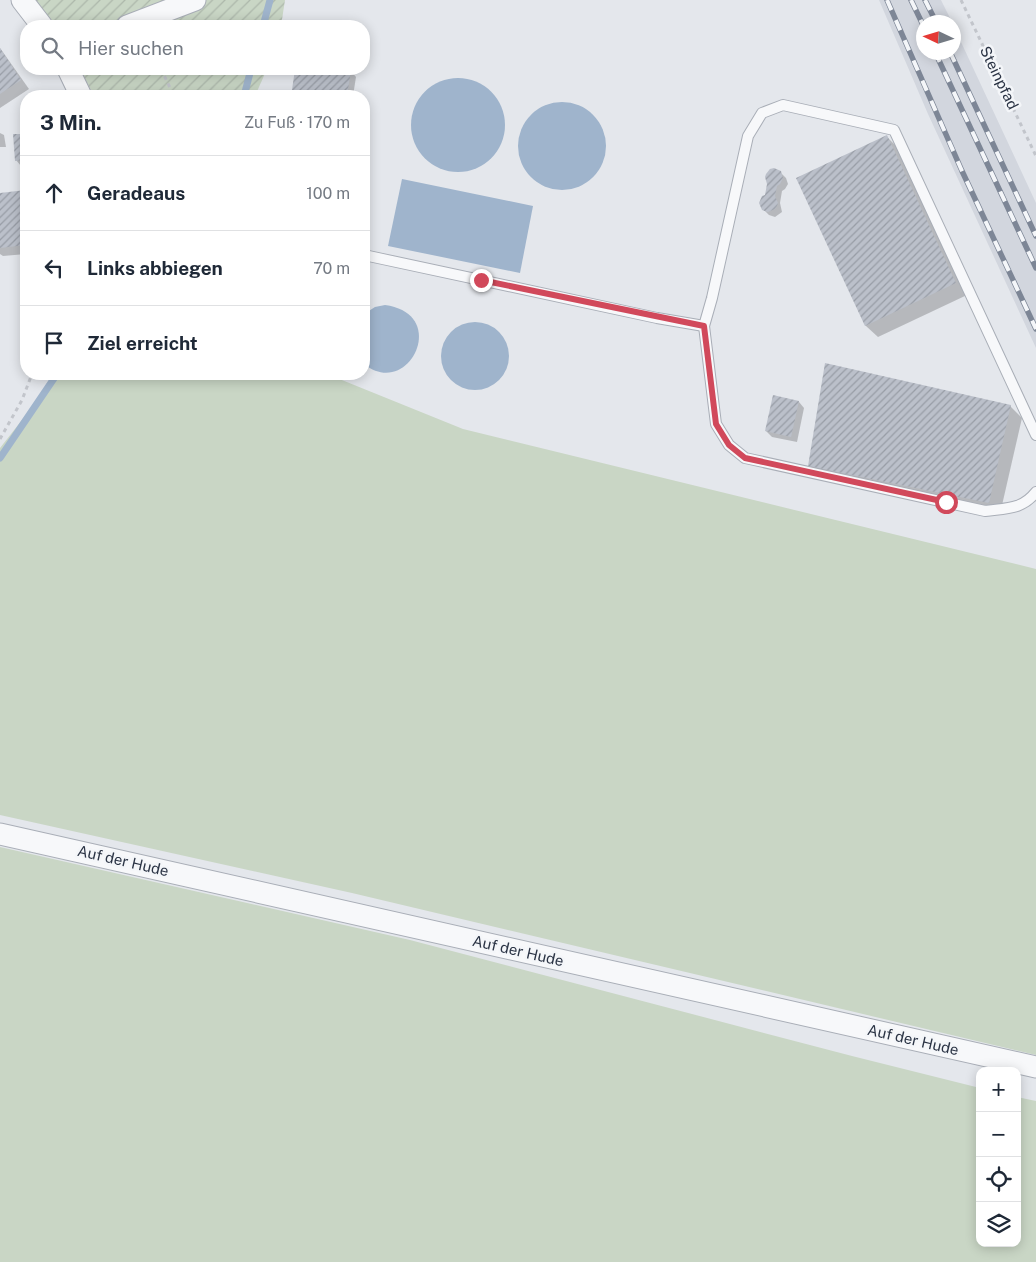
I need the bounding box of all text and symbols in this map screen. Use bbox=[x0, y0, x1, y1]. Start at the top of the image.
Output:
north arrow bbox=[916, 15, 961, 60]
search box bbox=[20, 20, 370, 75]
icon: search bbox=[38, 34, 66, 62]
text: Hier suchen bbox=[78, 37, 184, 59]
street label: Steinpfad bbox=[977, 43, 1022, 112]
text: 3 Min. bbox=[40, 110, 102, 135]
text: Zu Fuß · 170 m bbox=[244, 113, 350, 132]
icon: ahead bbox=[40, 179, 68, 207]
text: Geradeaus bbox=[87, 182, 185, 204]
text: 100 m bbox=[306, 184, 350, 203]
icon: left bbox=[40, 254, 68, 282]
text: Links abbiegen bbox=[87, 257, 223, 279]
text: 70 m bbox=[313, 259, 350, 278]
route end bbox=[470, 269, 493, 292]
icon: arrive bbox=[40, 329, 68, 357]
text: Ziel erreicht bbox=[87, 332, 198, 354]
route start bbox=[935, 491, 958, 514]
street label: Auf der Hude bbox=[76, 842, 170, 879]
street label: Auf der Hude bbox=[471, 932, 565, 969]
street label: Auf der Hude bbox=[866, 1021, 960, 1058]
map controls bbox=[976, 1067, 1021, 1247]
button: + bbox=[976, 1067, 1021, 1112]
button: − bbox=[976, 1112, 1021, 1157]
button: locate bbox=[976, 1157, 1021, 1202]
button: layers bbox=[976, 1202, 1021, 1247]

